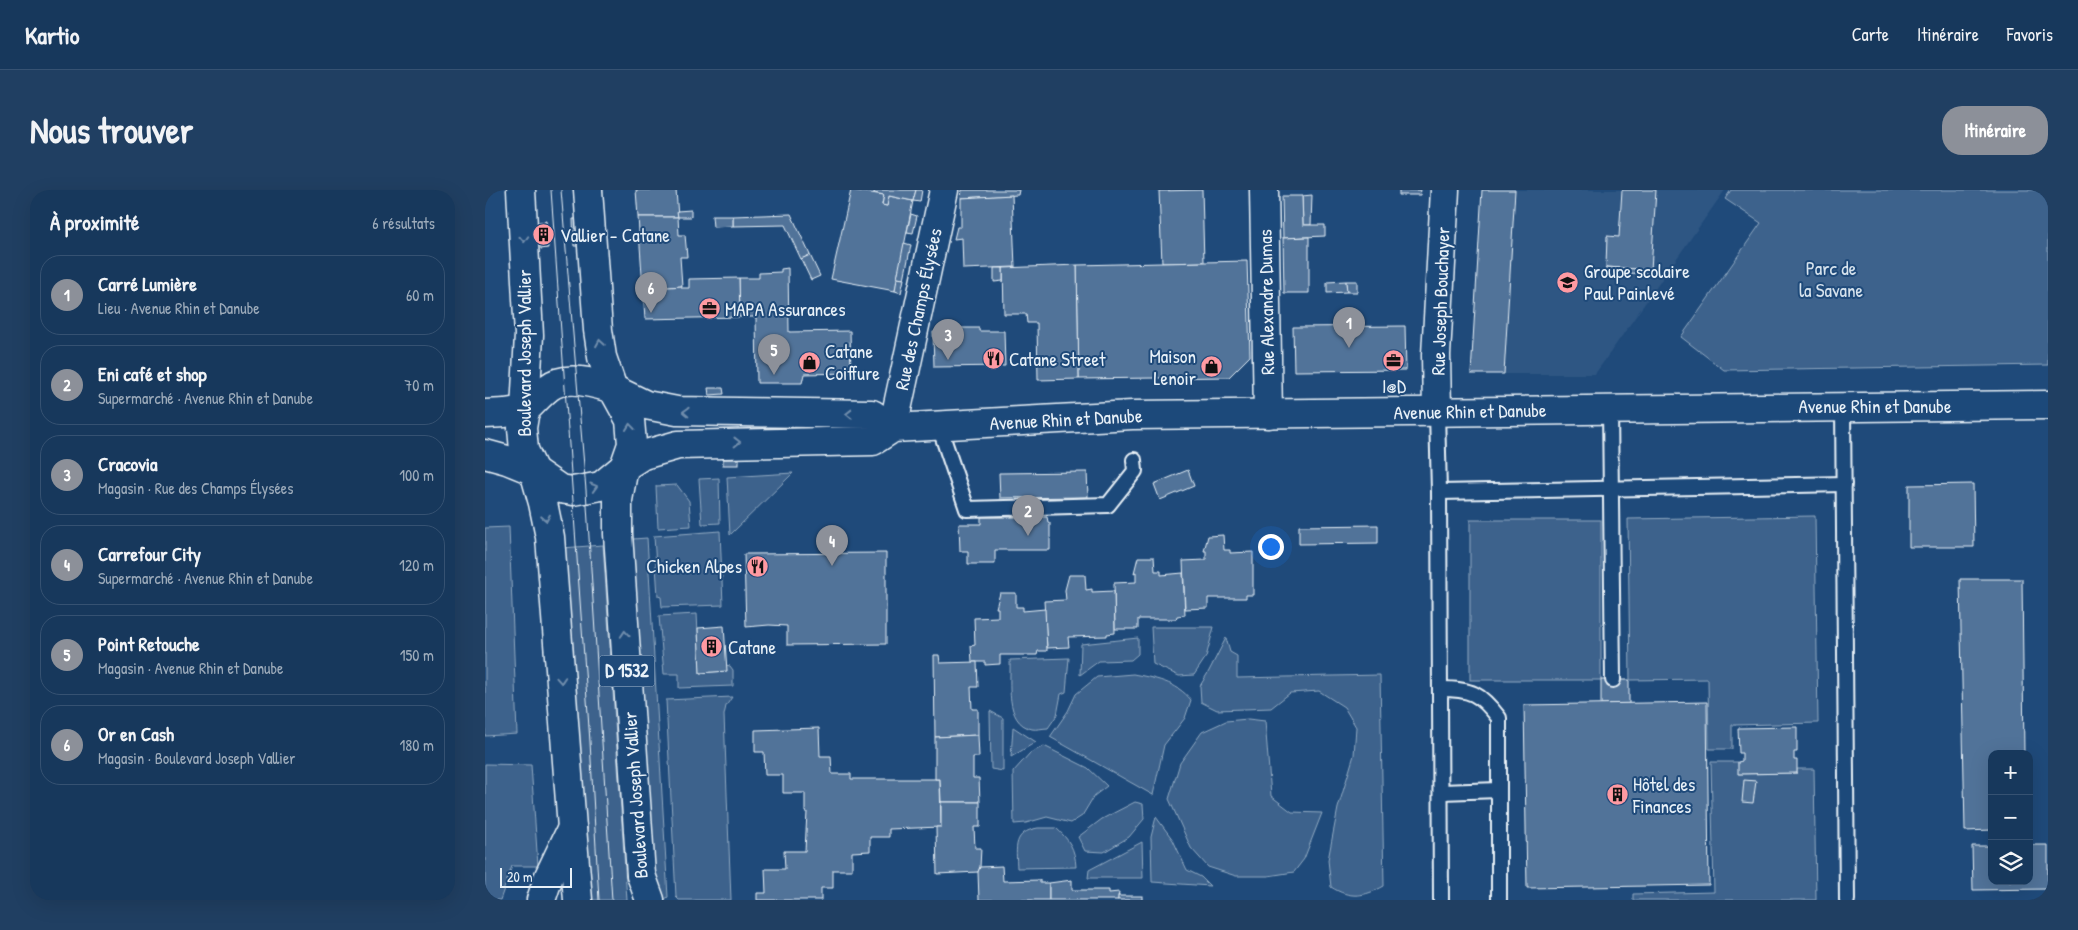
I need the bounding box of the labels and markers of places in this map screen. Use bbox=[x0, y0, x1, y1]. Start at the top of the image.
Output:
place label: Vallier - Catane bbox=[560, 222, 670, 248]
building icon: Vallier - Catane bbox=[532, 223, 556, 247]
place label: Groupe scolaire Paul Painlevé bbox=[1584, 258, 1690, 306]
school or university icon: Groupe scolaire Paul Painlevé bbox=[1556, 270, 1580, 294]
pin: 6 bbox=[635, 272, 667, 313]
place label: MAPA Assurances bbox=[725, 296, 845, 322]
office icon: MAPA Assurances bbox=[697, 297, 721, 321]
pin: 1 bbox=[1333, 307, 1365, 348]
pin: 3 bbox=[932, 319, 964, 360]
pin: 5 bbox=[758, 334, 790, 375]
place label: Catane Coiffure bbox=[825, 338, 880, 386]
place label: Maison Lenoir bbox=[1149, 343, 1197, 391]
place label: Catane Street bbox=[1009, 346, 1106, 372]
restaurant icon: Catane Street bbox=[981, 347, 1005, 371]
office icon: I@D bbox=[1382, 348, 1406, 372]
shop icon: Catane Coiffure bbox=[797, 350, 821, 374]
shop icon: Maison Lenoir bbox=[1200, 355, 1224, 379]
place label: I@D bbox=[1382, 373, 1406, 399]
pin: 2 bbox=[1012, 495, 1044, 536]
pin: 4 bbox=[816, 525, 848, 566]
place label: Chicken Alpes bbox=[646, 553, 742, 579]
restaurant icon: Chicken Alpes bbox=[746, 554, 770, 578]
place label: Catane bbox=[728, 634, 776, 660]
building icon: Catane bbox=[700, 635, 724, 659]
place label: Hôtel des Finances bbox=[1632, 771, 1695, 819]
building icon: Hôtel des Finances bbox=[1605, 783, 1629, 807]

